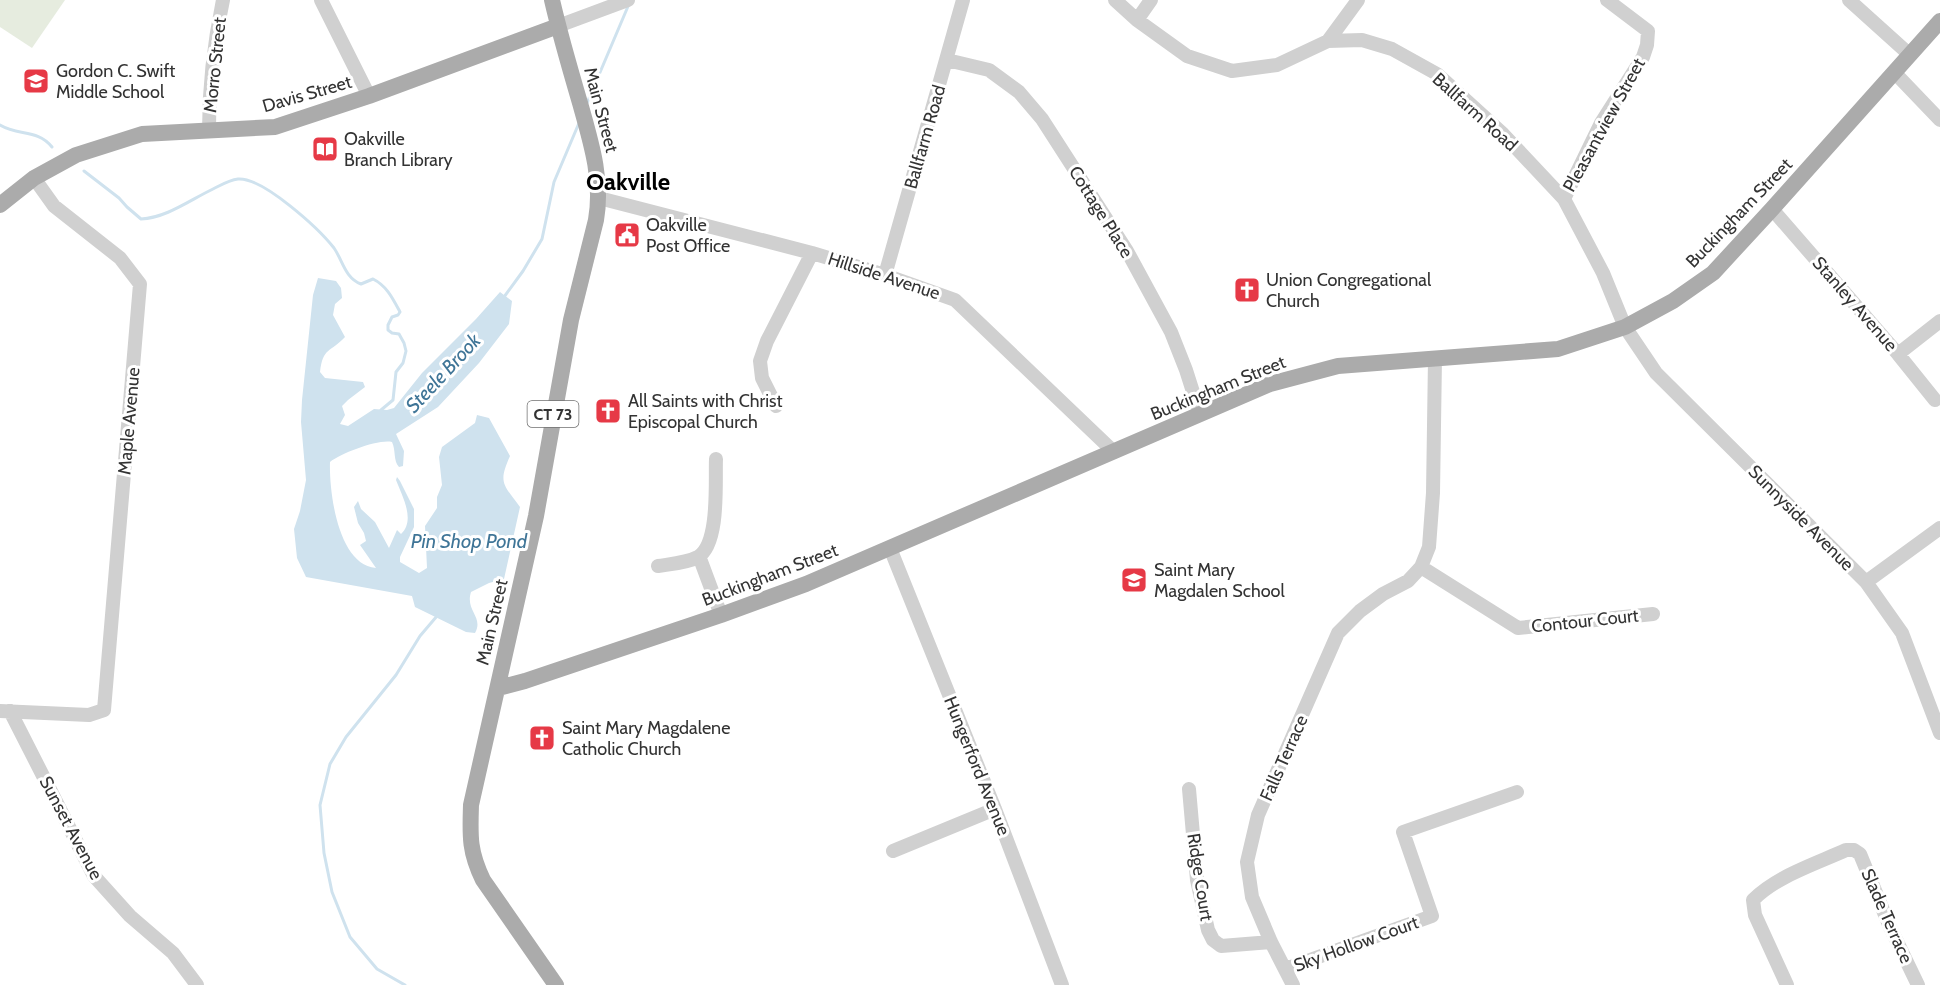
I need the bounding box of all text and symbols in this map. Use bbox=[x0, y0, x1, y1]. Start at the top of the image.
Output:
street label: Morro Street bbox=[199, 16, 231, 114]
street label: Pleasantview Street bbox=[1558, 54, 1650, 196]
place label: Gordon C. Swift Middle School bbox=[56, 60, 175, 103]
street label: Main Street bbox=[579, 65, 623, 155]
school or university icon: Gordon C. Swift Middle School bbox=[21, 66, 51, 96]
street label: Ballfarm Road bbox=[1428, 68, 1522, 156]
street label: Davis Street bbox=[260, 71, 354, 117]
street label: Ballfarm Road bbox=[900, 83, 950, 191]
place label: Oakville Branch Library bbox=[344, 128, 453, 171]
library icon: Oakville Branch Library bbox=[310, 134, 340, 164]
street label: Buckingham Street bbox=[1681, 154, 1797, 272]
street label: Cottage Place bbox=[1064, 162, 1138, 262]
district label: Oakville bbox=[586, 167, 670, 196]
place label: Oakville Post Office bbox=[646, 214, 730, 257]
public building icon: Oakville Post Office bbox=[612, 220, 642, 250]
street label: Hillside Avenue bbox=[825, 248, 943, 304]
street label: Stanley Avenue bbox=[1808, 252, 1902, 356]
place label: Union Congregational Church bbox=[1266, 269, 1432, 312]
church icon: Union Congregational Church bbox=[1232, 275, 1262, 305]
water label: Steele Brook bbox=[400, 328, 487, 417]
street label: Buckingham Street bbox=[1147, 351, 1289, 425]
street label: Maple Avenue bbox=[113, 366, 145, 476]
place label: All Saints with Christ Episcopal Church bbox=[628, 390, 783, 433]
church icon: All Saints with Christ Episcopal Church bbox=[593, 396, 623, 426]
road number: CT 73 bbox=[528, 401, 578, 427]
street label: Sunnyside Avenue bbox=[1744, 461, 1858, 575]
water label: Pin Shop Pond bbox=[411, 529, 528, 553]
street label: Buckingham Street bbox=[699, 539, 841, 611]
place label: Saint Mary Magdalen School bbox=[1154, 559, 1285, 602]
school or university icon: Saint Mary Magdalen School bbox=[1119, 565, 1149, 595]
street label: Main Street bbox=[471, 577, 513, 667]
street label: Contour Court bbox=[1530, 604, 1640, 638]
street label: Hungerford Avenue bbox=[939, 693, 1015, 839]
street label: Falls Terrace bbox=[1255, 712, 1313, 804]
place label: Saint Mary Magdalene Catholic Church bbox=[562, 717, 730, 760]
church icon: Saint Mary Magdalene Catholic Church bbox=[527, 723, 557, 753]
street label: Sunset Avenue bbox=[35, 773, 107, 883]
street label: Ridge Court bbox=[1182, 831, 1218, 923]
street label: Slade Terrace bbox=[1856, 865, 1918, 967]
street label: Sky Hollow Court bbox=[1291, 911, 1421, 977]

